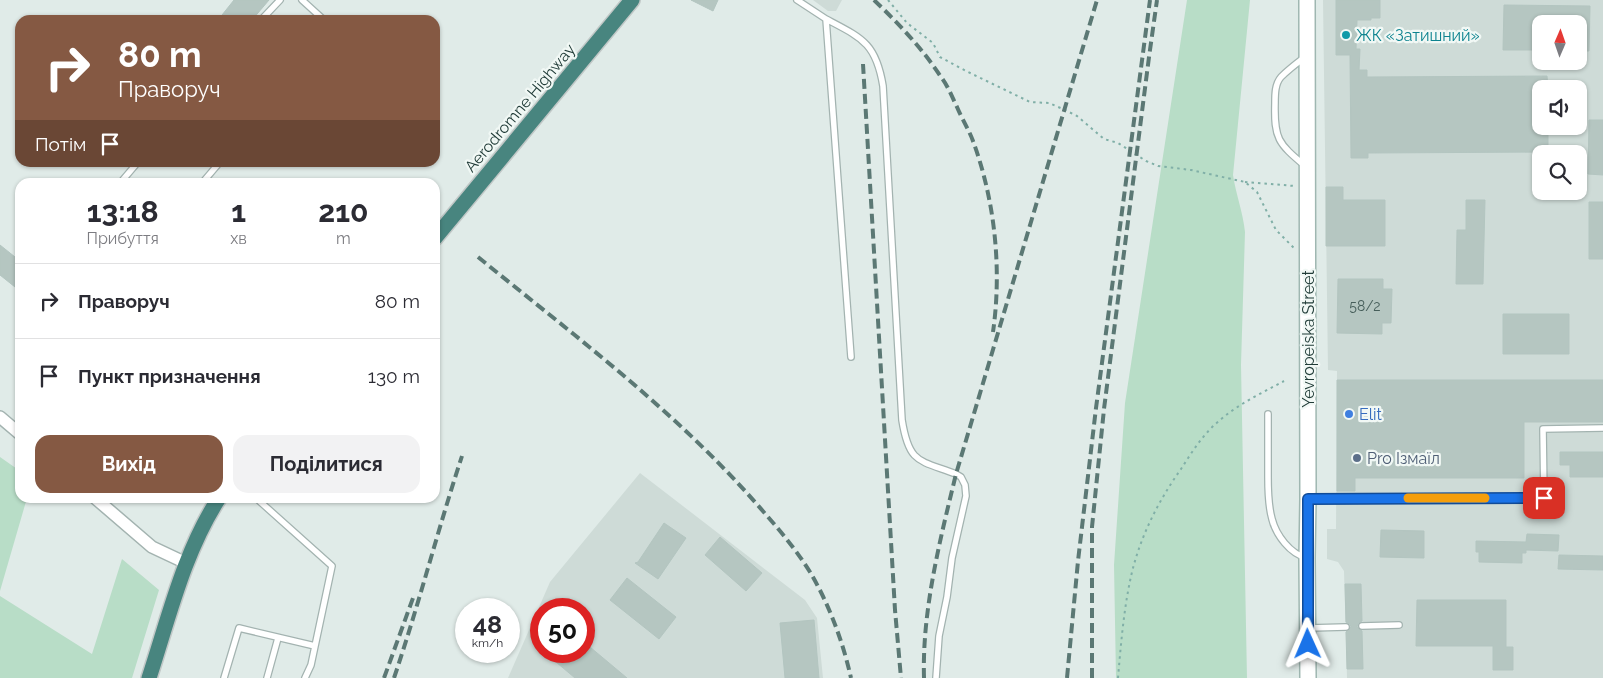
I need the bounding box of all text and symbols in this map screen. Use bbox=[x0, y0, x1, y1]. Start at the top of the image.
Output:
north arrow bbox=[1532, 15, 1588, 70]
map controls bbox=[1532, 15, 1587, 200]
place label: ЖК «Затишний» bbox=[1356, 26, 1480, 45]
marker: ЖК «Затишний» bbox=[1340, 29, 1352, 41]
text: 80 m bbox=[118, 34, 202, 75]
icon: right bbox=[35, 35, 100, 100]
street label: Aerodromne Highway bbox=[461, 40, 579, 176]
text: Праворуч bbox=[118, 76, 221, 102]
button: sound bbox=[1532, 80, 1587, 135]
icon: arrive bbox=[96, 130, 124, 158]
text: Потім bbox=[35, 133, 86, 155]
button: search bbox=[1532, 145, 1587, 200]
text: 13:18 bbox=[87, 194, 159, 229]
text: 1 bbox=[231, 194, 246, 229]
text: 210 bbox=[318, 194, 369, 229]
text: Прибуття bbox=[86, 229, 159, 248]
text: хв bbox=[230, 229, 247, 248]
text: m bbox=[336, 229, 351, 248]
street label: Yevropeiska Street bbox=[1299, 270, 1318, 408]
icon: right bbox=[35, 287, 63, 315]
text: Праворуч bbox=[78, 290, 170, 312]
text: 80 m bbox=[375, 290, 420, 312]
house number: 58/2 bbox=[1349, 298, 1381, 314]
icon: arrive bbox=[35, 362, 63, 390]
text: Пункт призначення bbox=[78, 365, 261, 387]
text: 130 m bbox=[368, 365, 420, 387]
place label: Elit bbox=[1359, 405, 1383, 424]
marker: Elit bbox=[1343, 408, 1355, 420]
button: Вихід bbox=[35, 435, 223, 493]
button: Поділитися bbox=[233, 435, 420, 493]
place label: Pro Ізмаїл bbox=[1367, 449, 1440, 468]
marker: Pro Ізмаїл bbox=[1351, 452, 1363, 464]
pin bbox=[1523, 477, 1565, 519]
icon: arrive bbox=[1530, 484, 1558, 512]
speed limit sign: 50 bbox=[530, 598, 595, 663]
text: 48 bbox=[473, 609, 502, 639]
position arrow bbox=[1281, 617, 1333, 669]
text: km/h bbox=[472, 636, 503, 650]

